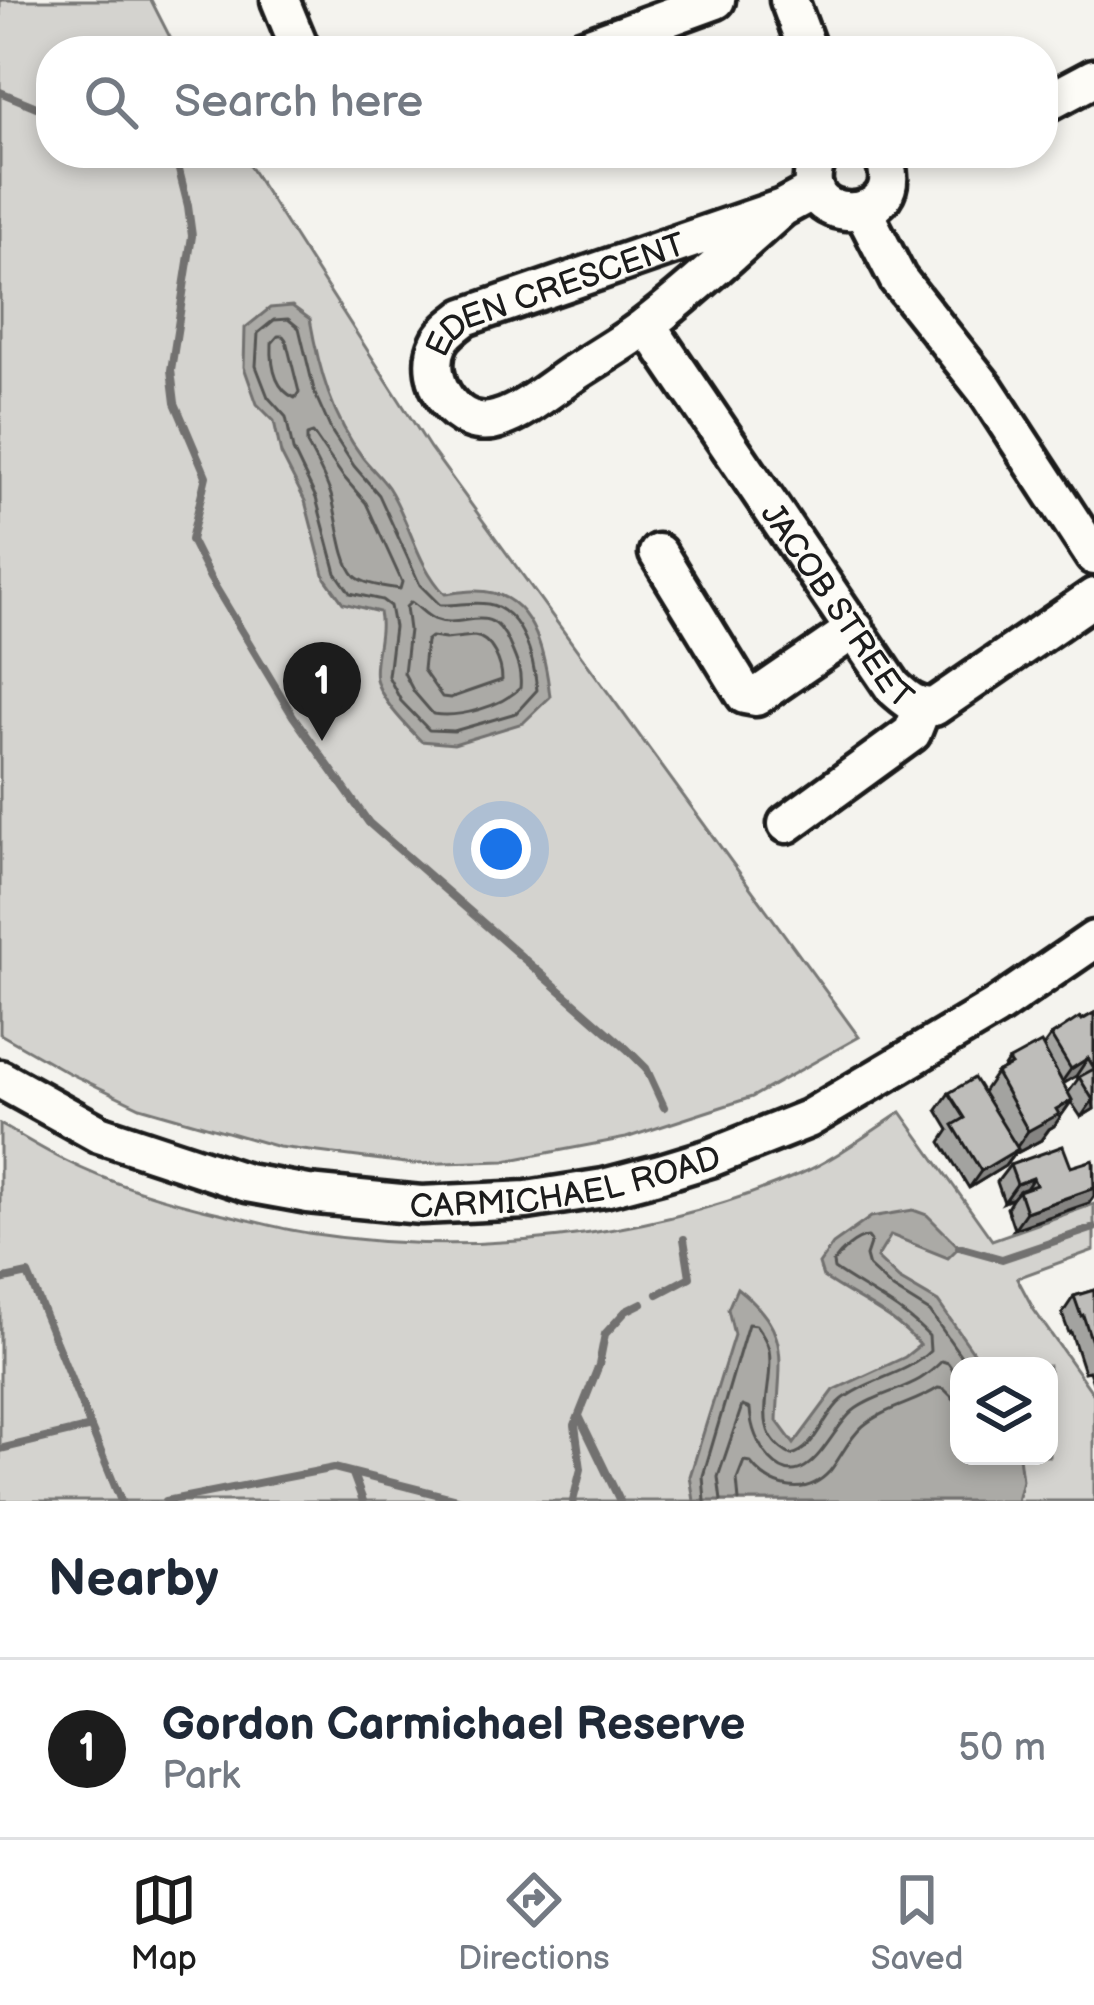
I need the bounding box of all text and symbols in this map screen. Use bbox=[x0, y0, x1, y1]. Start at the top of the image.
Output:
search box bbox=[36, 36, 1058, 168]
icon: search bbox=[78, 69, 144, 135]
text: Search here bbox=[174, 75, 423, 130]
street label: EDEN CRESCENT bbox=[418, 225, 691, 363]
street label: JACOB STREET bbox=[752, 496, 921, 718]
pin: 1 bbox=[283, 642, 361, 741]
your location bbox=[471, 819, 531, 879]
street label: CARMICHAEL ROAD bbox=[409, 1138, 726, 1228]
map controls bbox=[950, 1357, 1058, 1465]
button: layers bbox=[950, 1357, 1058, 1465]
text: Nearby bbox=[48, 1549, 219, 1610]
text: Gordon Carmichael Reserve bbox=[162, 1698, 745, 1753]
text: 1 bbox=[79, 1725, 95, 1772]
text: 50 m bbox=[958, 1725, 1046, 1772]
text: Park bbox=[162, 1753, 240, 1800]
tab: Map bbox=[131, 1867, 197, 1979]
tab: Directions bbox=[458, 1867, 610, 1979]
tab: Saved bbox=[871, 1867, 963, 1979]

